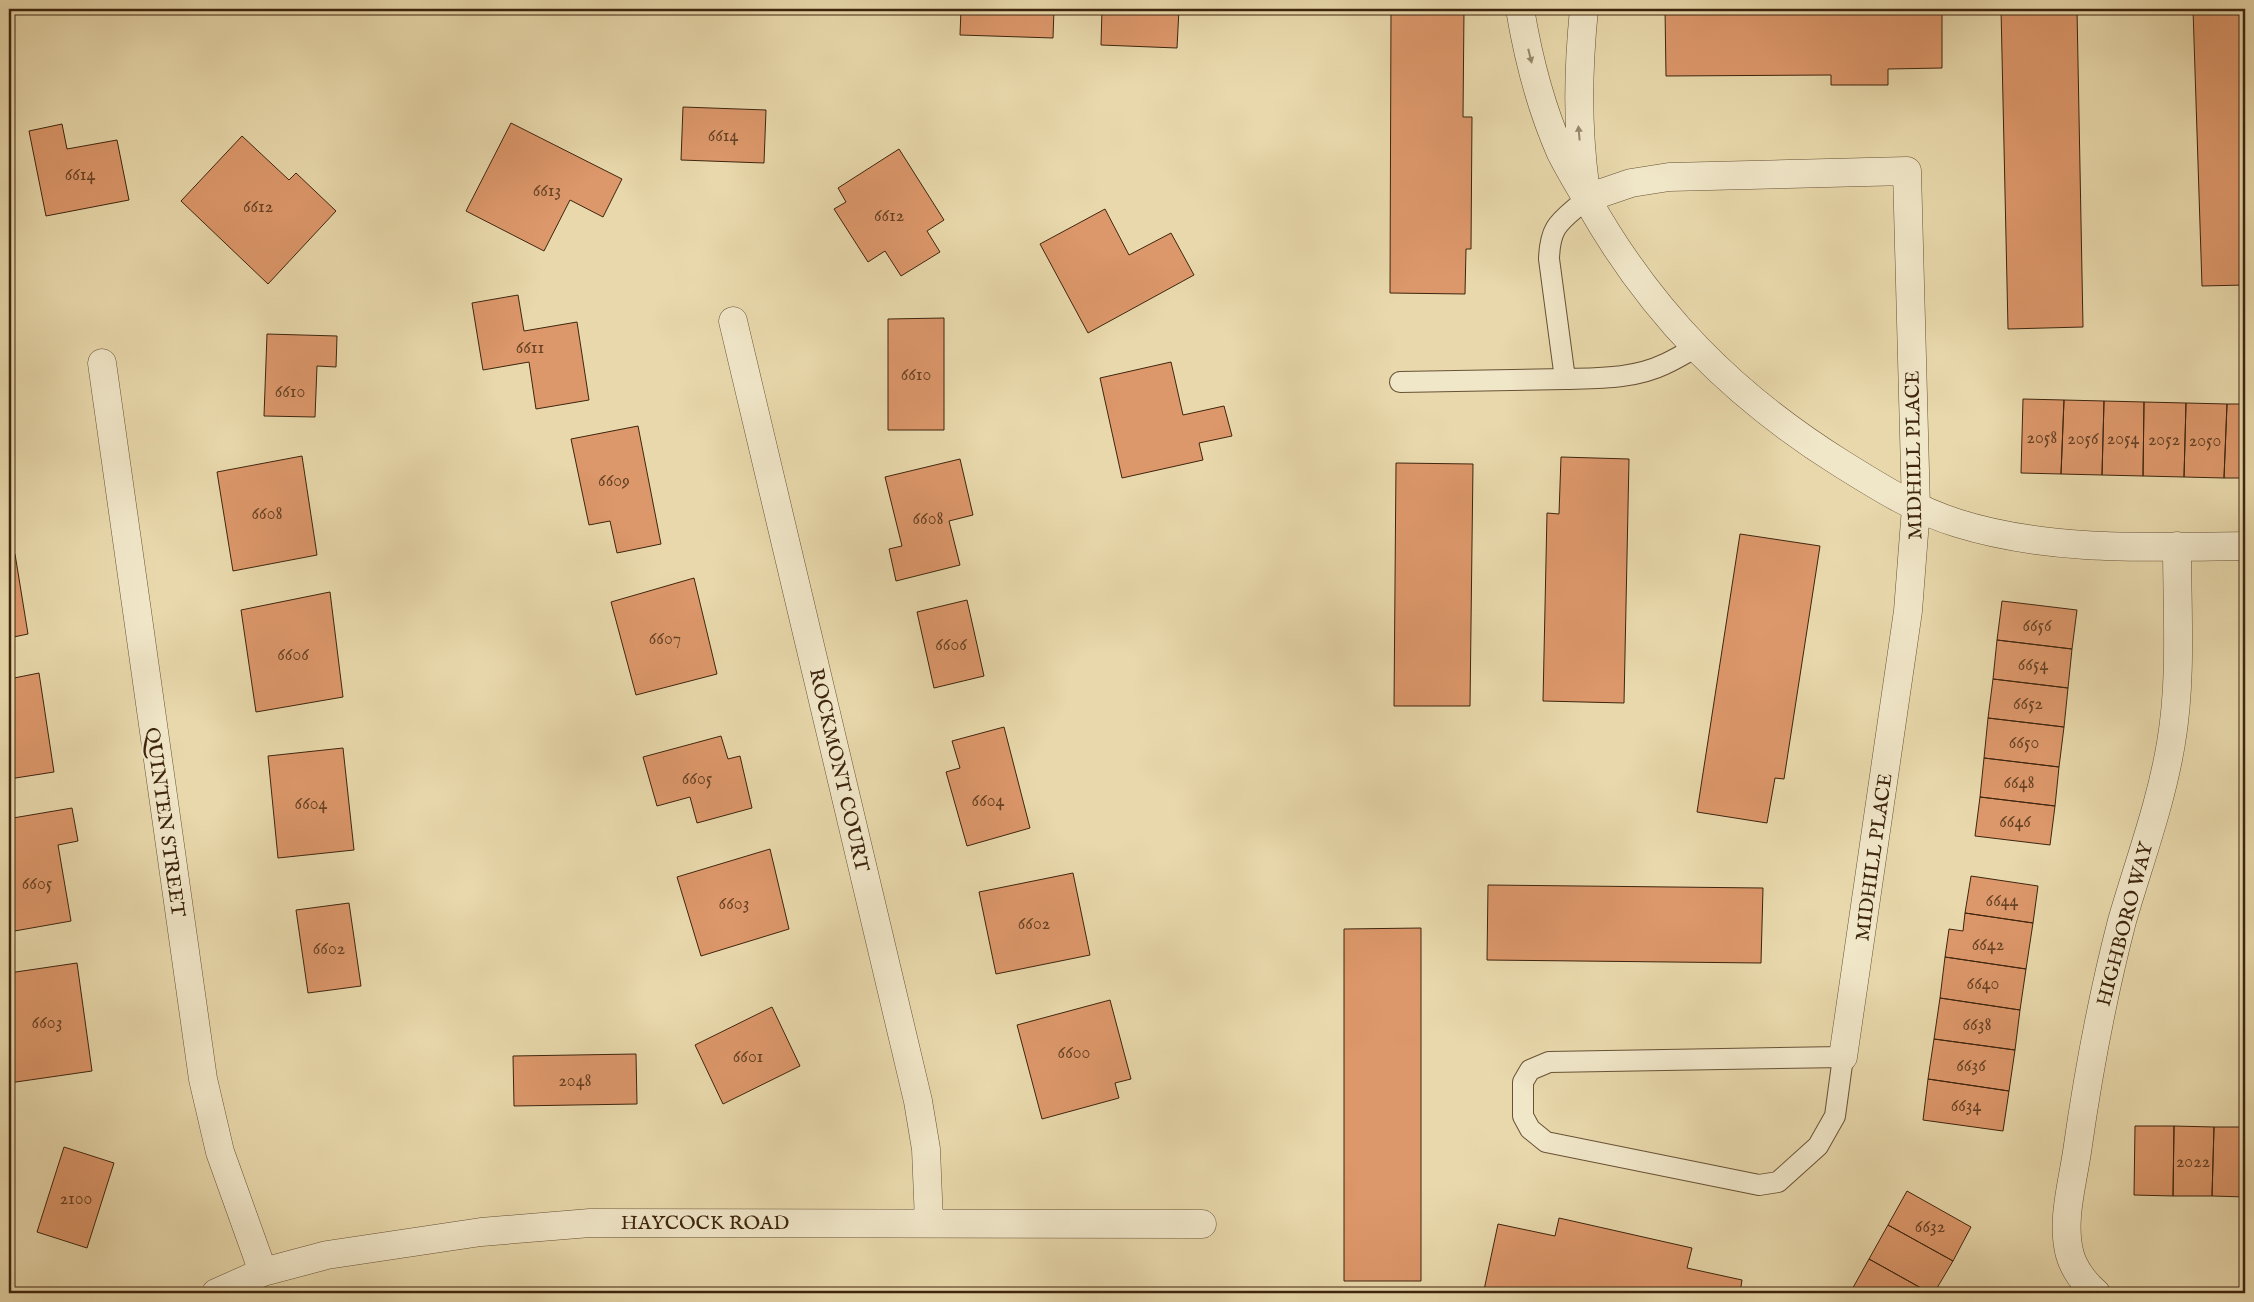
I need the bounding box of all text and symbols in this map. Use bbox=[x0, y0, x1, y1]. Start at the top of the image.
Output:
one-way arrow bbox=[1526, 49, 1534, 64]
one-way arrow bbox=[1575, 124, 1583, 140]
house number: 6614 bbox=[708, 125, 738, 148]
house number: 6614 bbox=[65, 164, 95, 187]
house number: 6613 bbox=[533, 180, 561, 203]
house number: 6612 bbox=[243, 196, 273, 219]
house number: 6612 bbox=[874, 205, 904, 228]
house number: 6611 bbox=[516, 337, 544, 360]
house number: 6610 bbox=[901, 364, 931, 387]
street label: MIDHILL PLACE bbox=[1901, 370, 1928, 540]
house number: 6610 bbox=[275, 381, 305, 404]
house number: 2058 bbox=[2027, 427, 2057, 450]
house number: 2056 bbox=[2067, 428, 2099, 451]
house number: 2054 bbox=[2107, 428, 2139, 451]
house number: 2052 bbox=[2148, 429, 2180, 452]
house number: 2050 bbox=[2189, 430, 2221, 453]
house number: 6609 bbox=[598, 470, 630, 493]
house number: 6608 bbox=[251, 503, 283, 526]
house number: 6608 bbox=[912, 508, 944, 531]
house number: 6656 bbox=[2022, 615, 2052, 638]
house number: 6607 bbox=[649, 628, 681, 651]
house number: 6606 bbox=[935, 634, 967, 657]
house number: 6606 bbox=[277, 644, 309, 667]
house number: 6654 bbox=[2018, 654, 2048, 677]
street label: ROCKMONT COURT bbox=[803, 666, 874, 875]
house number: 6652 bbox=[2013, 693, 2043, 716]
street label: QUINTEN STREET bbox=[139, 726, 190, 919]
house number: 6650 bbox=[2009, 732, 2039, 755]
house number: 6605 bbox=[682, 768, 713, 791]
street label: MIDHILL PLACE bbox=[1850, 772, 1899, 943]
house number: 6648 bbox=[2003, 772, 2035, 795]
house number: 6604 bbox=[972, 790, 1005, 813]
house number: 6604 bbox=[295, 793, 328, 816]
house number: 6646 bbox=[1999, 811, 2031, 834]
street label: HIGHBORO WAY bbox=[2092, 838, 2160, 1009]
house number: 6605 bbox=[22, 873, 53, 896]
house number: 6644 bbox=[1986, 890, 2019, 913]
house number: 6603 bbox=[719, 893, 749, 916]
house number: 6602 bbox=[1018, 913, 1050, 936]
house number: 6642 bbox=[1972, 934, 2004, 957]
house number: 6602 bbox=[313, 938, 345, 961]
house number: 6640 bbox=[1967, 973, 1999, 996]
house number: 6603 bbox=[32, 1012, 62, 1035]
house number: 6638 bbox=[1963, 1014, 1991, 1037]
house number: 6600 bbox=[1058, 1042, 1090, 1065]
house number: 6601 bbox=[733, 1046, 763, 1069]
house number: 6636 bbox=[1956, 1055, 1986, 1078]
house number: 2048 bbox=[558, 1070, 592, 1093]
house number: 6634 bbox=[1951, 1095, 1982, 1118]
house number: 2022 bbox=[2176, 1151, 2210, 1174]
house number: 2100 bbox=[60, 1188, 92, 1211]
street label: HAYCOCK ROAD bbox=[621, 1211, 789, 1236]
house number: 6632 bbox=[1915, 1216, 1945, 1239]

